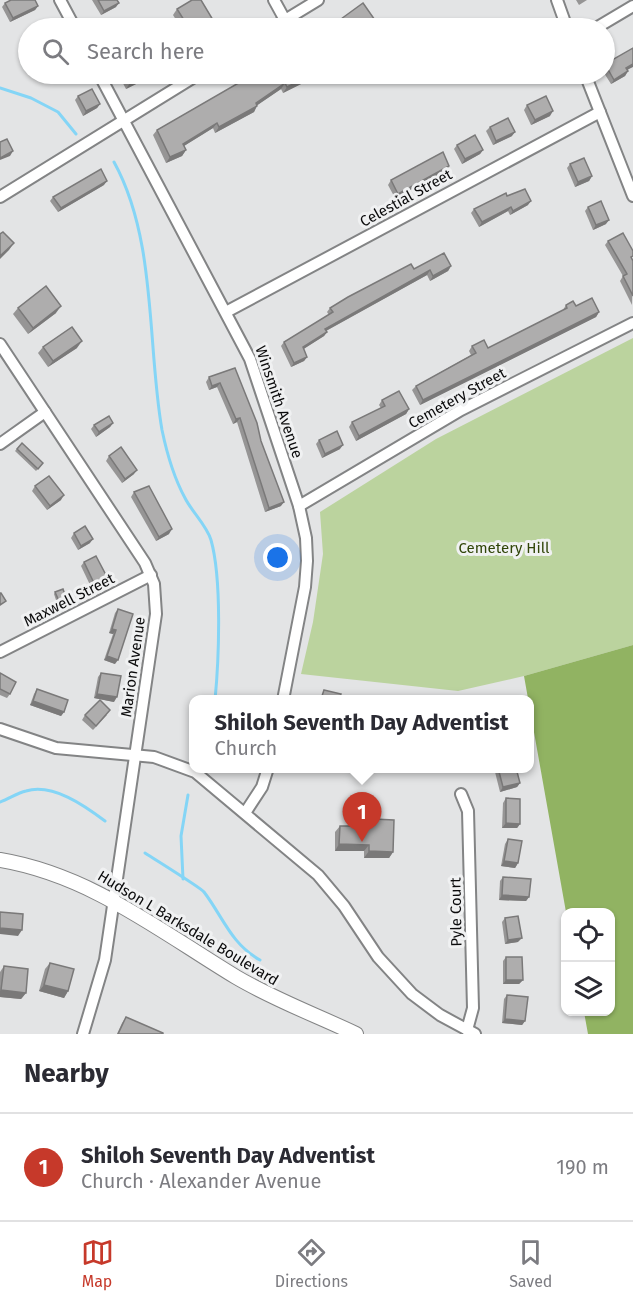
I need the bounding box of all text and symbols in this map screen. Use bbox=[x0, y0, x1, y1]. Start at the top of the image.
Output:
search box bbox=[18, 18, 615, 84]
icon: search bbox=[39, 35, 72, 68]
text: Search here bbox=[87, 38, 205, 65]
street label: Celestial Street bbox=[357, 165, 456, 231]
street label: Winsmith Avenue bbox=[251, 344, 307, 460]
street label: Cemetery Street bbox=[405, 364, 509, 432]
park label: Cemetery Hill bbox=[458, 539, 550, 557]
your location bbox=[263, 543, 292, 572]
street label: Maxwell Street bbox=[21, 569, 118, 631]
street label: Marion Avenue bbox=[117, 616, 149, 718]
popup bbox=[189, 695, 534, 773]
text: Shiloh Seventh Day Adventist bbox=[215, 709, 508, 736]
text: Church bbox=[215, 736, 277, 760]
pin: 1 bbox=[342, 792, 382, 842]
street label: Hudson L Barksdale Boulevard bbox=[94, 867, 282, 989]
street label: Pyle Court bbox=[446, 877, 466, 947]
map controls bbox=[561, 908, 615, 1016]
button: locate bbox=[561, 908, 615, 962]
button: layers bbox=[561, 962, 615, 1016]
text: Nearby bbox=[24, 1058, 109, 1089]
text: Shiloh Seventh Day Adventist bbox=[81, 1142, 375, 1169]
text: 1 bbox=[39, 1155, 48, 1179]
text: 190 m bbox=[556, 1155, 609, 1179]
text: Church · Alexander Avenue bbox=[81, 1169, 321, 1193]
tab: Map bbox=[81, 1236, 114, 1291]
tab: Directions bbox=[275, 1236, 348, 1291]
tab: Saved bbox=[509, 1236, 552, 1291]

